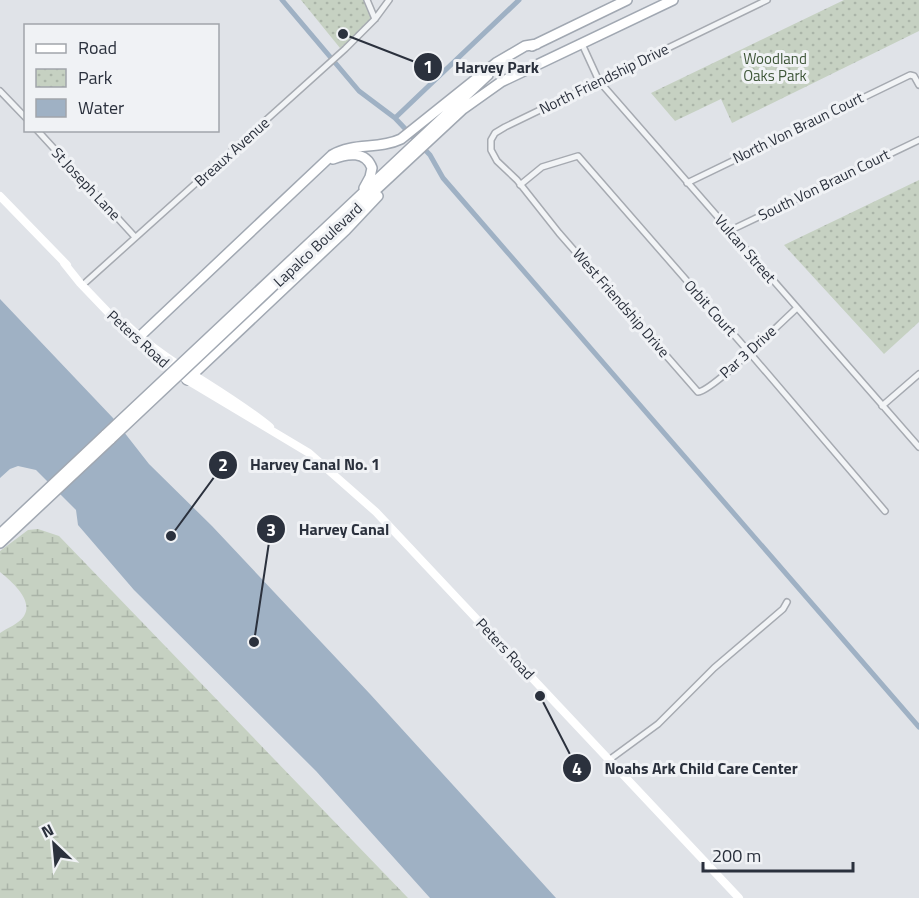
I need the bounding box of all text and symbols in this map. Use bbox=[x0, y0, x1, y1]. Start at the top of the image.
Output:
legend bbox=[24, 24, 219, 132]
text: Road bbox=[78, 34, 117, 61]
street label: North Friendship Drive bbox=[535, 37, 673, 120]
park label: Woodland Oaks Park bbox=[743, 47, 807, 87]
callout: Harvey Park bbox=[413, 50, 551, 84]
text: 1 bbox=[423, 53, 433, 80]
text: Harvey Park bbox=[455, 55, 540, 79]
text: Park bbox=[78, 64, 113, 91]
street label: North Von Braun Court bbox=[729, 86, 868, 169]
text: Water bbox=[78, 94, 124, 121]
street label: Breaux Avenue bbox=[189, 112, 274, 192]
street label: St Joseph Lane bbox=[46, 142, 126, 225]
street label: South Von Braun Court bbox=[754, 142, 894, 226]
street label: Lapalco Boulevard bbox=[268, 197, 367, 292]
street label: Vulcan Street bbox=[709, 209, 782, 288]
street label: West Friendship Drive bbox=[567, 243, 675, 362]
street label: Orbit Court bbox=[679, 274, 743, 342]
street label: Peters Road bbox=[102, 304, 175, 373]
street label: Par 3 Drive bbox=[714, 320, 781, 383]
callout: Harvey Canal No. 1 bbox=[208, 448, 392, 482]
text: 2 bbox=[218, 451, 228, 478]
text: Harvey Canal No. 1 bbox=[250, 452, 380, 476]
callout: Harvey Canal bbox=[256, 512, 401, 546]
text: 3 bbox=[266, 516, 276, 543]
text: Harvey Canal bbox=[299, 517, 389, 541]
street label: Peters Road bbox=[471, 613, 540, 685]
callout: Noahs Ark Child Care Center bbox=[562, 751, 809, 785]
text: 4 bbox=[572, 755, 582, 782]
text: Noahs Ark Child Care Center bbox=[604, 756, 798, 780]
north arrow bbox=[24, 814, 84, 874]
text: N bbox=[37, 817, 58, 844]
scale bar bbox=[703, 835, 853, 873]
text: 200 m bbox=[712, 842, 761, 869]

